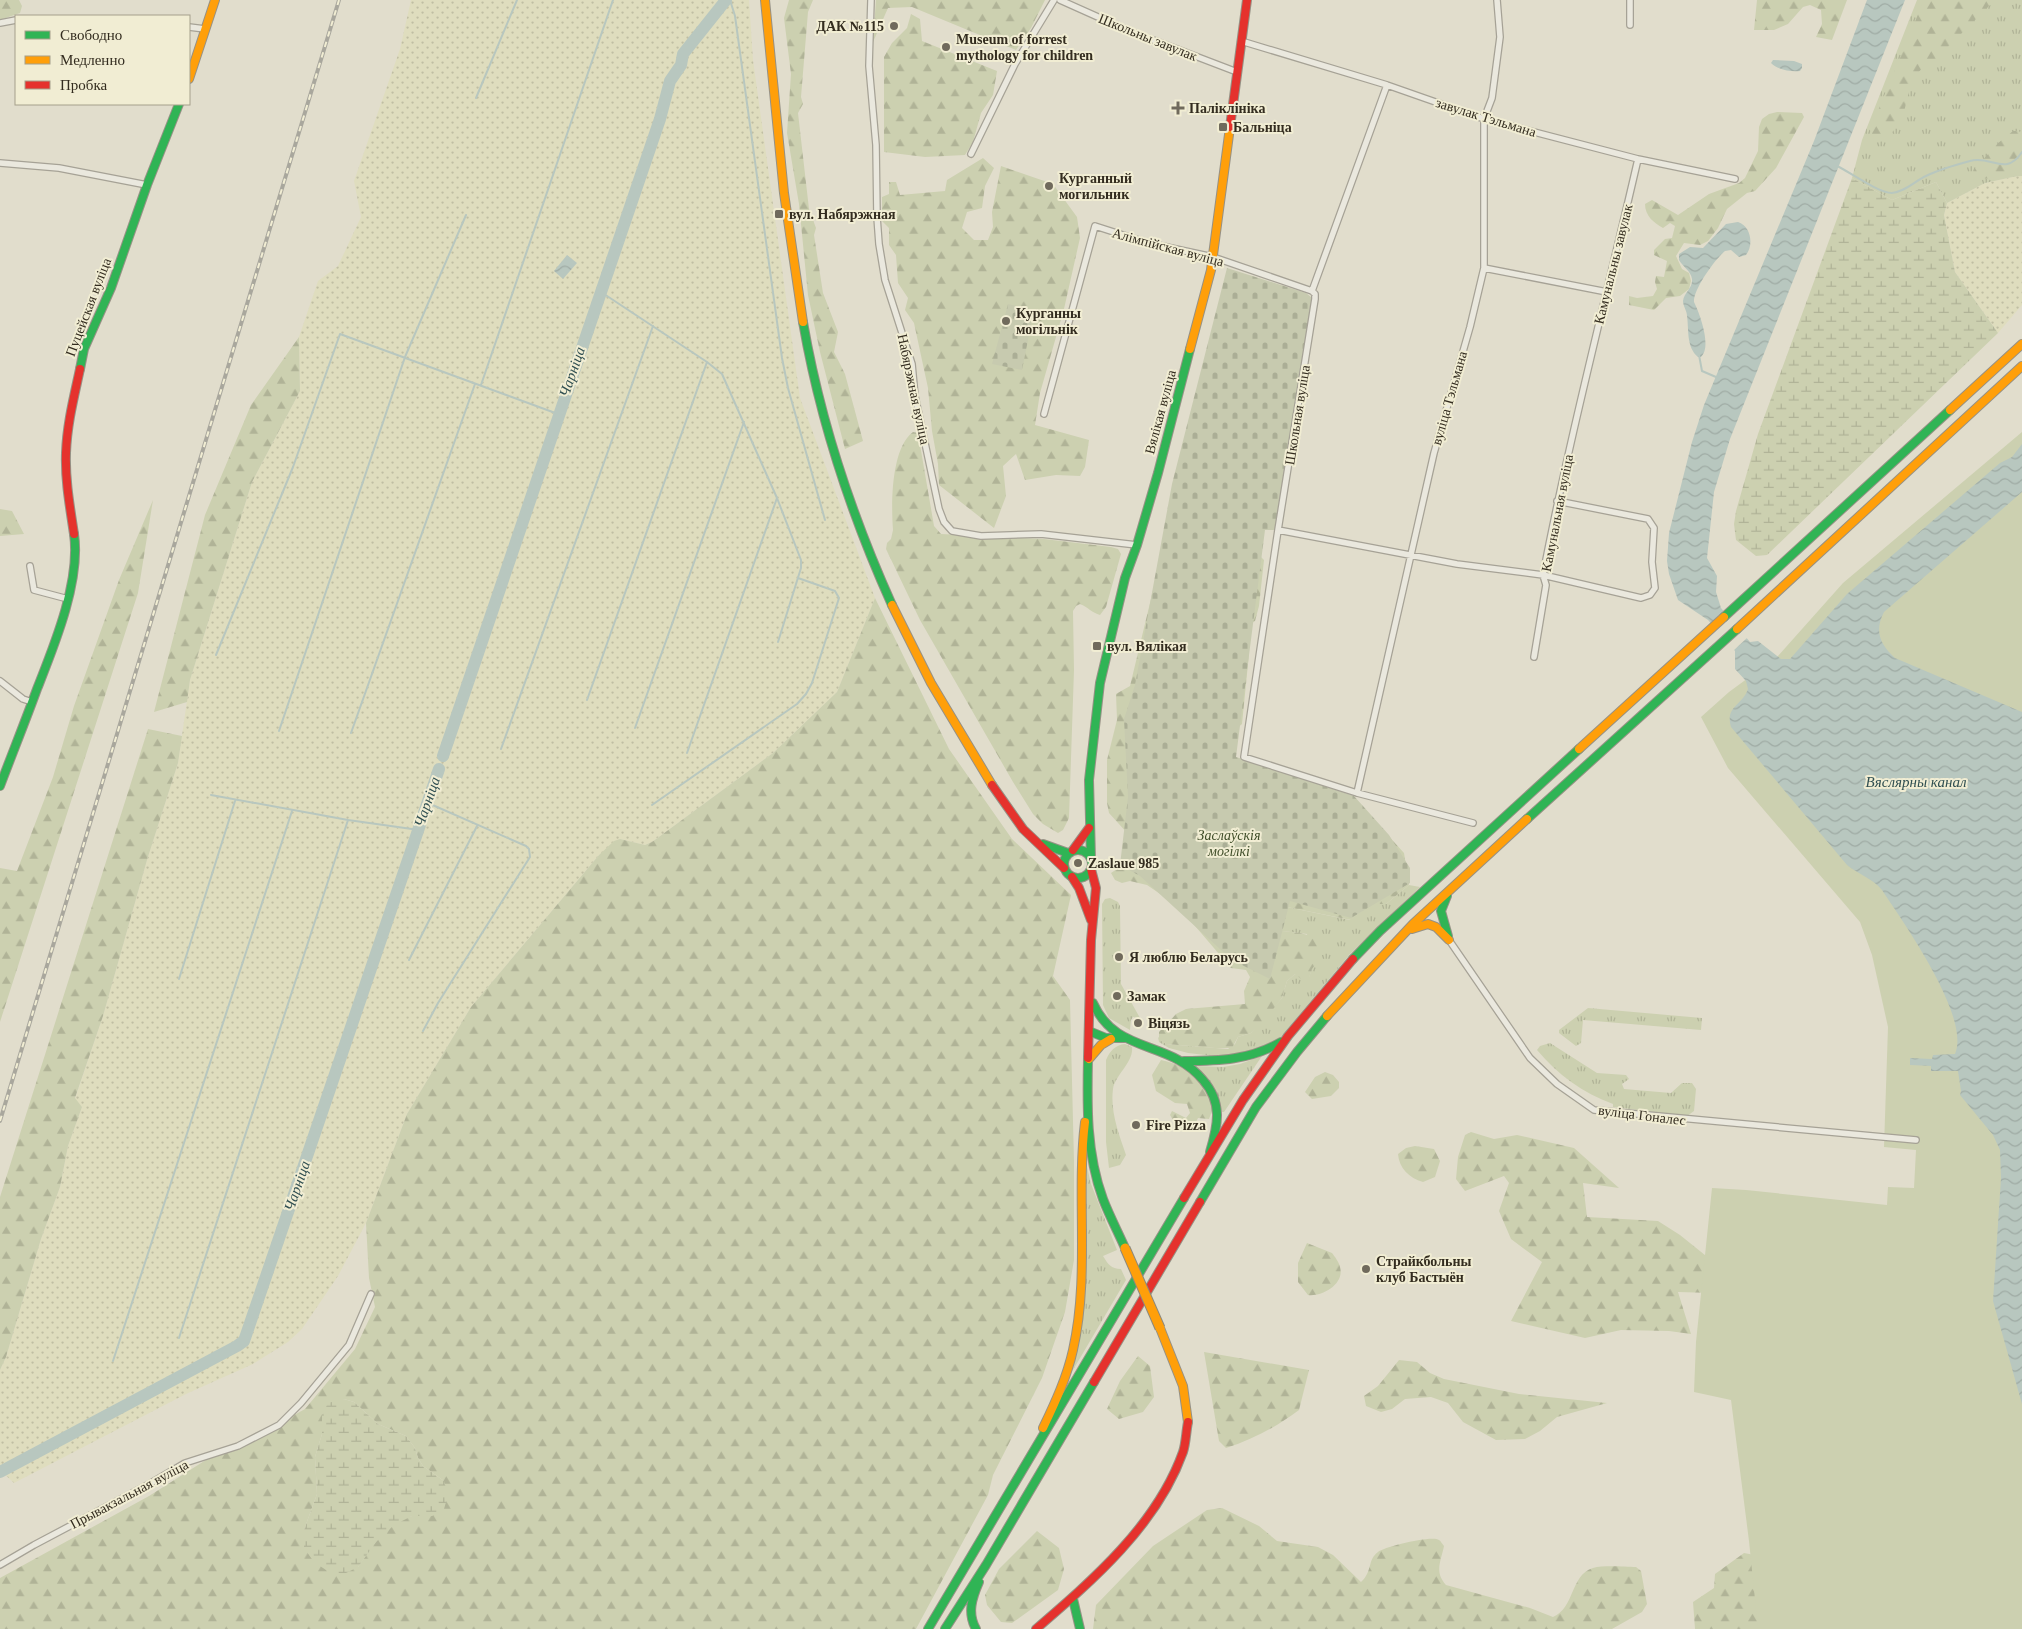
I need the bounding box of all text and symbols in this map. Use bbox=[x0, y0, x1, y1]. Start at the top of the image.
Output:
street label: Школьны завулак bbox=[1096, 11, 1200, 64]
legend bbox=[15, 15, 190, 105]
place label: ДАК №115 bbox=[816, 19, 884, 34]
marker: ДАК №115 bbox=[888, 20, 900, 32]
text: Свободно bbox=[60, 27, 122, 43]
place label: Museum of forrest mythology for children bbox=[956, 32, 1093, 63]
marker: Museum of forrest mythology for children bbox=[940, 41, 952, 53]
text: Медленно bbox=[60, 52, 125, 68]
text: Пробка bbox=[60, 77, 108, 93]
street label: завулак Тэльмана bbox=[1434, 95, 1539, 140]
marker: Паліклініка bbox=[1171, 101, 1185, 115]
place label: Паліклініка bbox=[1189, 101, 1265, 116]
place label: Бальніца bbox=[1233, 120, 1292, 135]
marker: Бальніца bbox=[1217, 121, 1229, 133]
place label: Курганный могильник bbox=[1059, 171, 1132, 202]
marker: Курганный могильник bbox=[1043, 180, 1055, 192]
street label: Камунальны завулак bbox=[1591, 202, 1636, 326]
place label: вул. Набярэжная bbox=[789, 207, 896, 222]
marker: вул. Набярэжная bbox=[773, 208, 785, 220]
street label: Алімпійская вуліца bbox=[1110, 225, 1226, 270]
street label: Пуцейская вуліца bbox=[63, 255, 114, 359]
place label: Курганны могільнік bbox=[1016, 306, 1081, 337]
marker: Курганны могільнік bbox=[1000, 315, 1012, 327]
street label: Набярэжная вуліца bbox=[894, 332, 933, 447]
water label: Чарніца bbox=[556, 345, 588, 399]
street label: вуліца Тэльмана bbox=[1429, 349, 1470, 447]
street label: Школьная вуліца bbox=[1282, 363, 1313, 466]
street label: Вялікая вуліца bbox=[1142, 368, 1179, 456]
street label: Камунальная вуліца bbox=[1539, 452, 1576, 573]
place label: вул. Вялікая bbox=[1107, 639, 1187, 654]
marker: вул. Вялікая bbox=[1091, 640, 1103, 652]
water label: Вяслярны канал bbox=[1866, 774, 1967, 790]
water label: Чарніца bbox=[411, 775, 443, 829]
park label: Заслаўскія могілкі bbox=[1198, 828, 1260, 859]
place label: Zaslaue 985 bbox=[1088, 856, 1159, 871]
marker: Zaslaue 985 bbox=[1072, 857, 1084, 869]
place label: Я люблю Беларусь bbox=[1129, 950, 1249, 965]
marker: Я люблю Беларусь bbox=[1113, 951, 1125, 963]
place label: Замак bbox=[1127, 989, 1167, 1004]
marker: Замак bbox=[1111, 990, 1123, 1002]
place label: Віцязь bbox=[1148, 1016, 1190, 1031]
marker: Віцязь bbox=[1132, 1017, 1144, 1029]
street label: вуліца Гоналес bbox=[1597, 1103, 1687, 1128]
place label: Fire Pizza bbox=[1146, 1118, 1206, 1133]
marker: Fire Pizza bbox=[1130, 1119, 1142, 1131]
water label: Чарніца bbox=[281, 1159, 313, 1213]
place label: Страйкбольны клуб Бастыён bbox=[1376, 1254, 1471, 1285]
marker: Страйкбольны клуб Бастыён bbox=[1360, 1263, 1372, 1275]
street label: Прывакзальная вуліца bbox=[68, 1457, 192, 1532]

